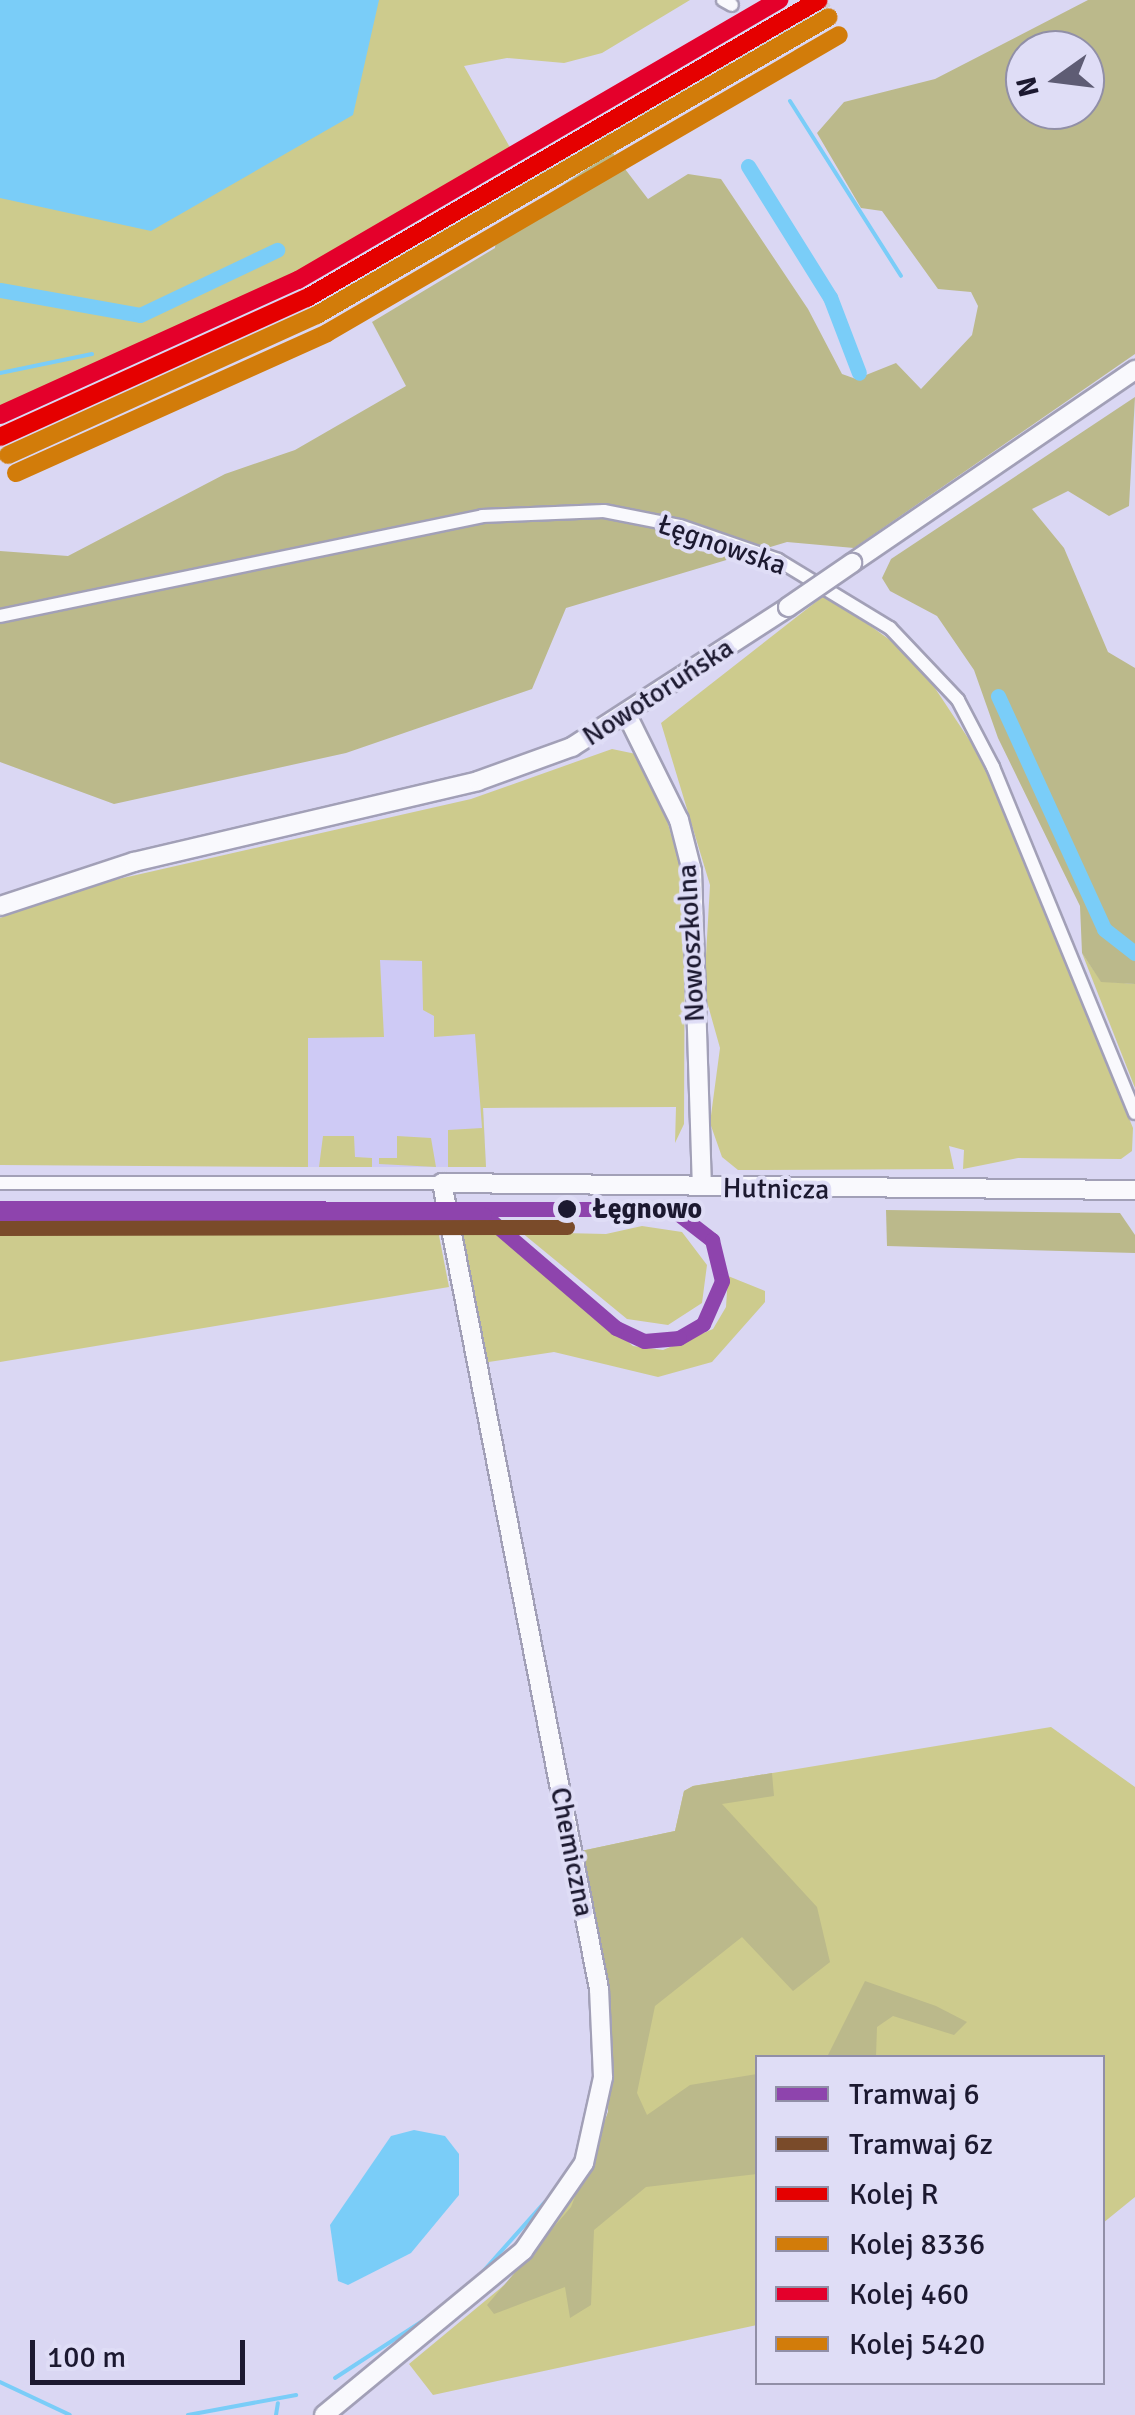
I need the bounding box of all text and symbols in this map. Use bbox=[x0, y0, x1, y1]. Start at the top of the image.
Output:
north arrow bbox=[1005, 30, 1105, 130]
text: N bbox=[1009, 73, 1047, 100]
street label: Łęgnowska bbox=[654, 507, 790, 583]
street label: Nowotoruńska bbox=[576, 631, 740, 753]
street label: Nowoszkolna bbox=[670, 863, 712, 1023]
street label: Hutnicza bbox=[722, 1171, 830, 1207]
marker: Łęgnowo bbox=[550, 1192, 584, 1226]
place label: Łęgnowo bbox=[593, 1192, 702, 1226]
street label: Chemiczna bbox=[543, 1784, 601, 1920]
legend bbox=[755, 2055, 1105, 2385]
text: Tramwaj 6 bbox=[849, 2076, 980, 2113]
text: Tramwaj 6z bbox=[849, 2126, 993, 2163]
text: Kolej R bbox=[849, 2176, 938, 2213]
text: Kolej 8336 bbox=[849, 2226, 985, 2263]
text: Kolej 460 bbox=[849, 2276, 969, 2313]
scale bar bbox=[35, 2320, 250, 2382]
text: Kolej 5420 bbox=[849, 2326, 985, 2363]
text: 100 m bbox=[47, 2339, 126, 2376]

